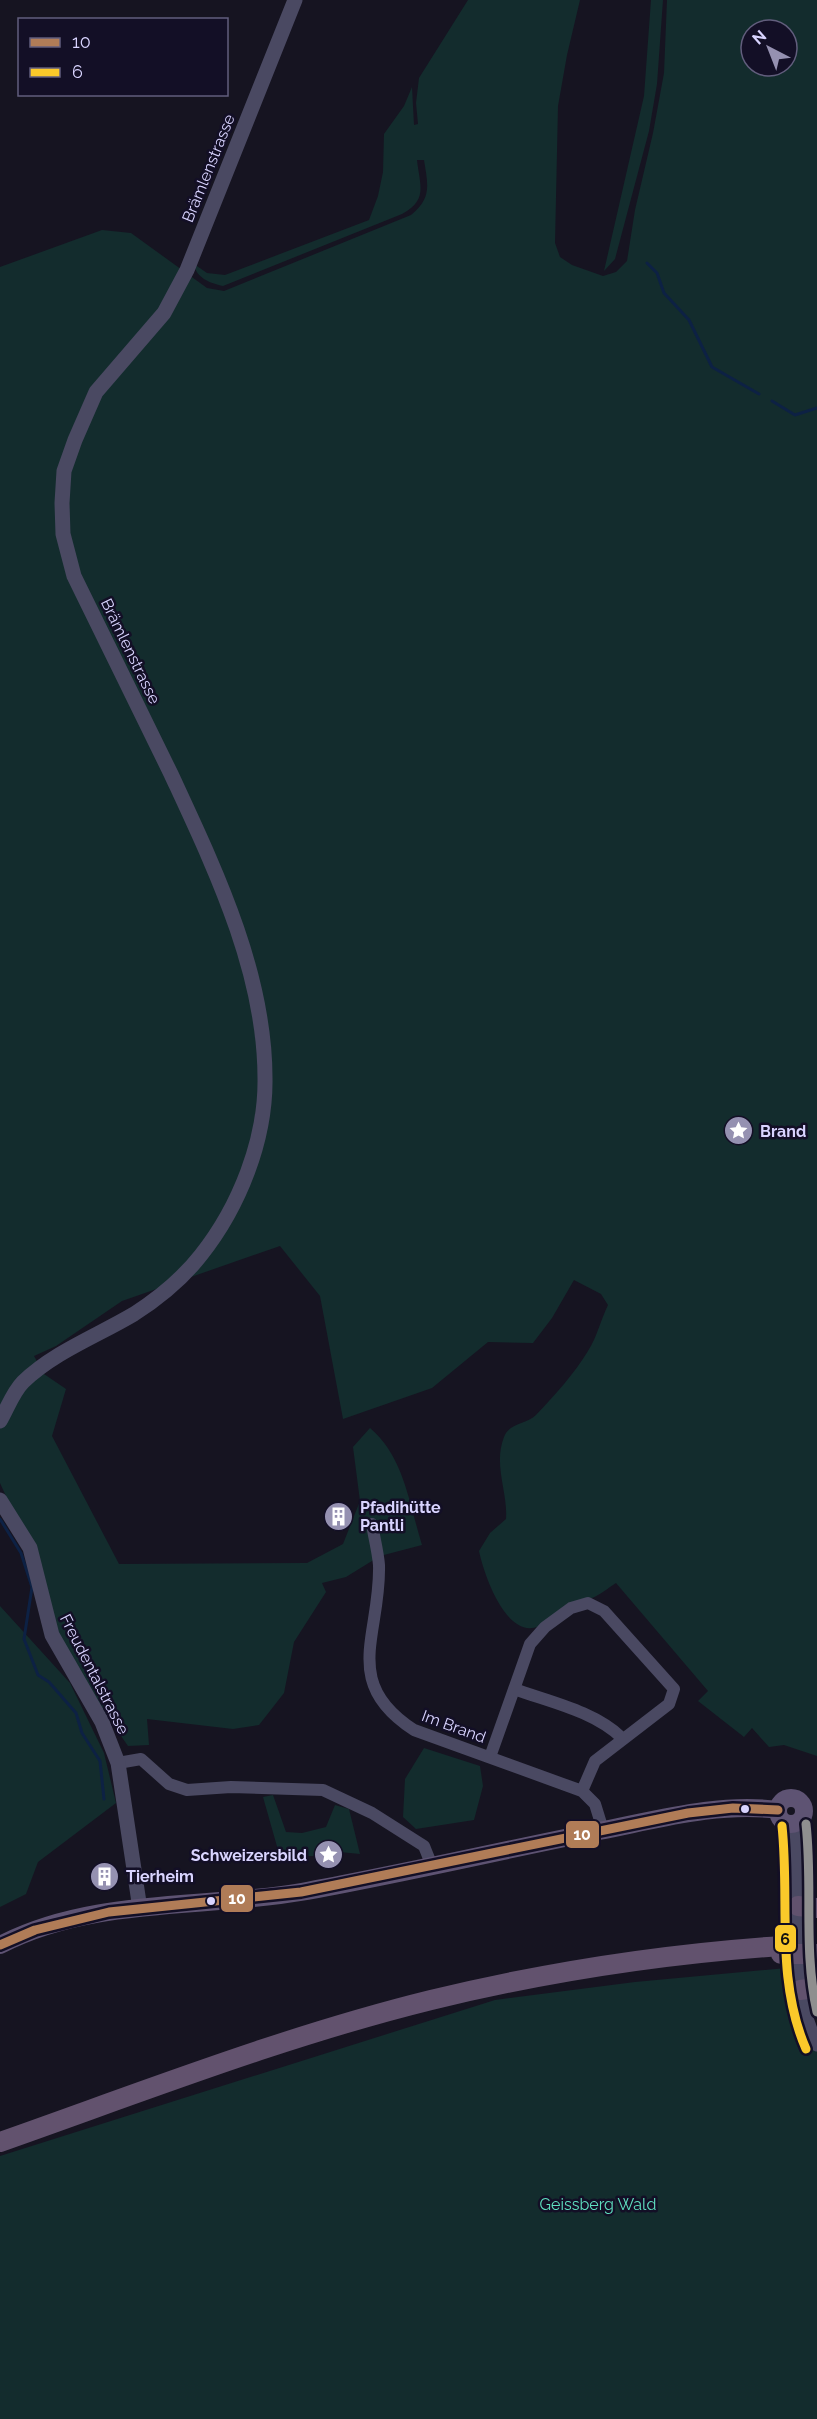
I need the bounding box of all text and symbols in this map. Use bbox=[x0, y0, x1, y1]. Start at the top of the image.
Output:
legend bbox=[18, 18, 228, 96]
north arrow bbox=[739, 18, 799, 78]
text: N bbox=[748, 26, 770, 48]
text: 10 bbox=[72, 31, 91, 52]
text: 6 bbox=[72, 61, 83, 82]
street label: Brämlenstrasse bbox=[178, 111, 239, 225]
street label: Brämlenstrasse bbox=[97, 595, 164, 707]
place icon: Brand bbox=[723, 1115, 755, 1147]
place label: Brand bbox=[760, 1122, 806, 1141]
place label: Pfadihütte Pantli bbox=[360, 1498, 441, 1535]
building icon: Pfadihütte Pantli bbox=[323, 1500, 355, 1532]
street label: Freudentalstrasse bbox=[56, 1611, 133, 1737]
street label: Im Brand bbox=[419, 1706, 489, 1747]
unlabelled marker bbox=[739, 1803, 751, 1815]
line badge: 10 bbox=[565, 1820, 600, 1849]
text: 10 bbox=[573, 1825, 591, 1844]
place icon: Schweizersbild bbox=[312, 1839, 344, 1871]
place label: Schweizersbild bbox=[191, 1846, 307, 1865]
building icon: Tierheim bbox=[89, 1860, 121, 1892]
place label: Tierheim bbox=[126, 1867, 194, 1886]
line badge: 10 bbox=[220, 1884, 254, 1913]
text: 10 bbox=[228, 1889, 246, 1908]
unlabelled marker bbox=[205, 1895, 217, 1907]
line badge: 6 bbox=[774, 1924, 797, 1953]
text: 6 bbox=[780, 1930, 790, 1949]
park label: Geissberg Wald bbox=[540, 2195, 656, 2214]

